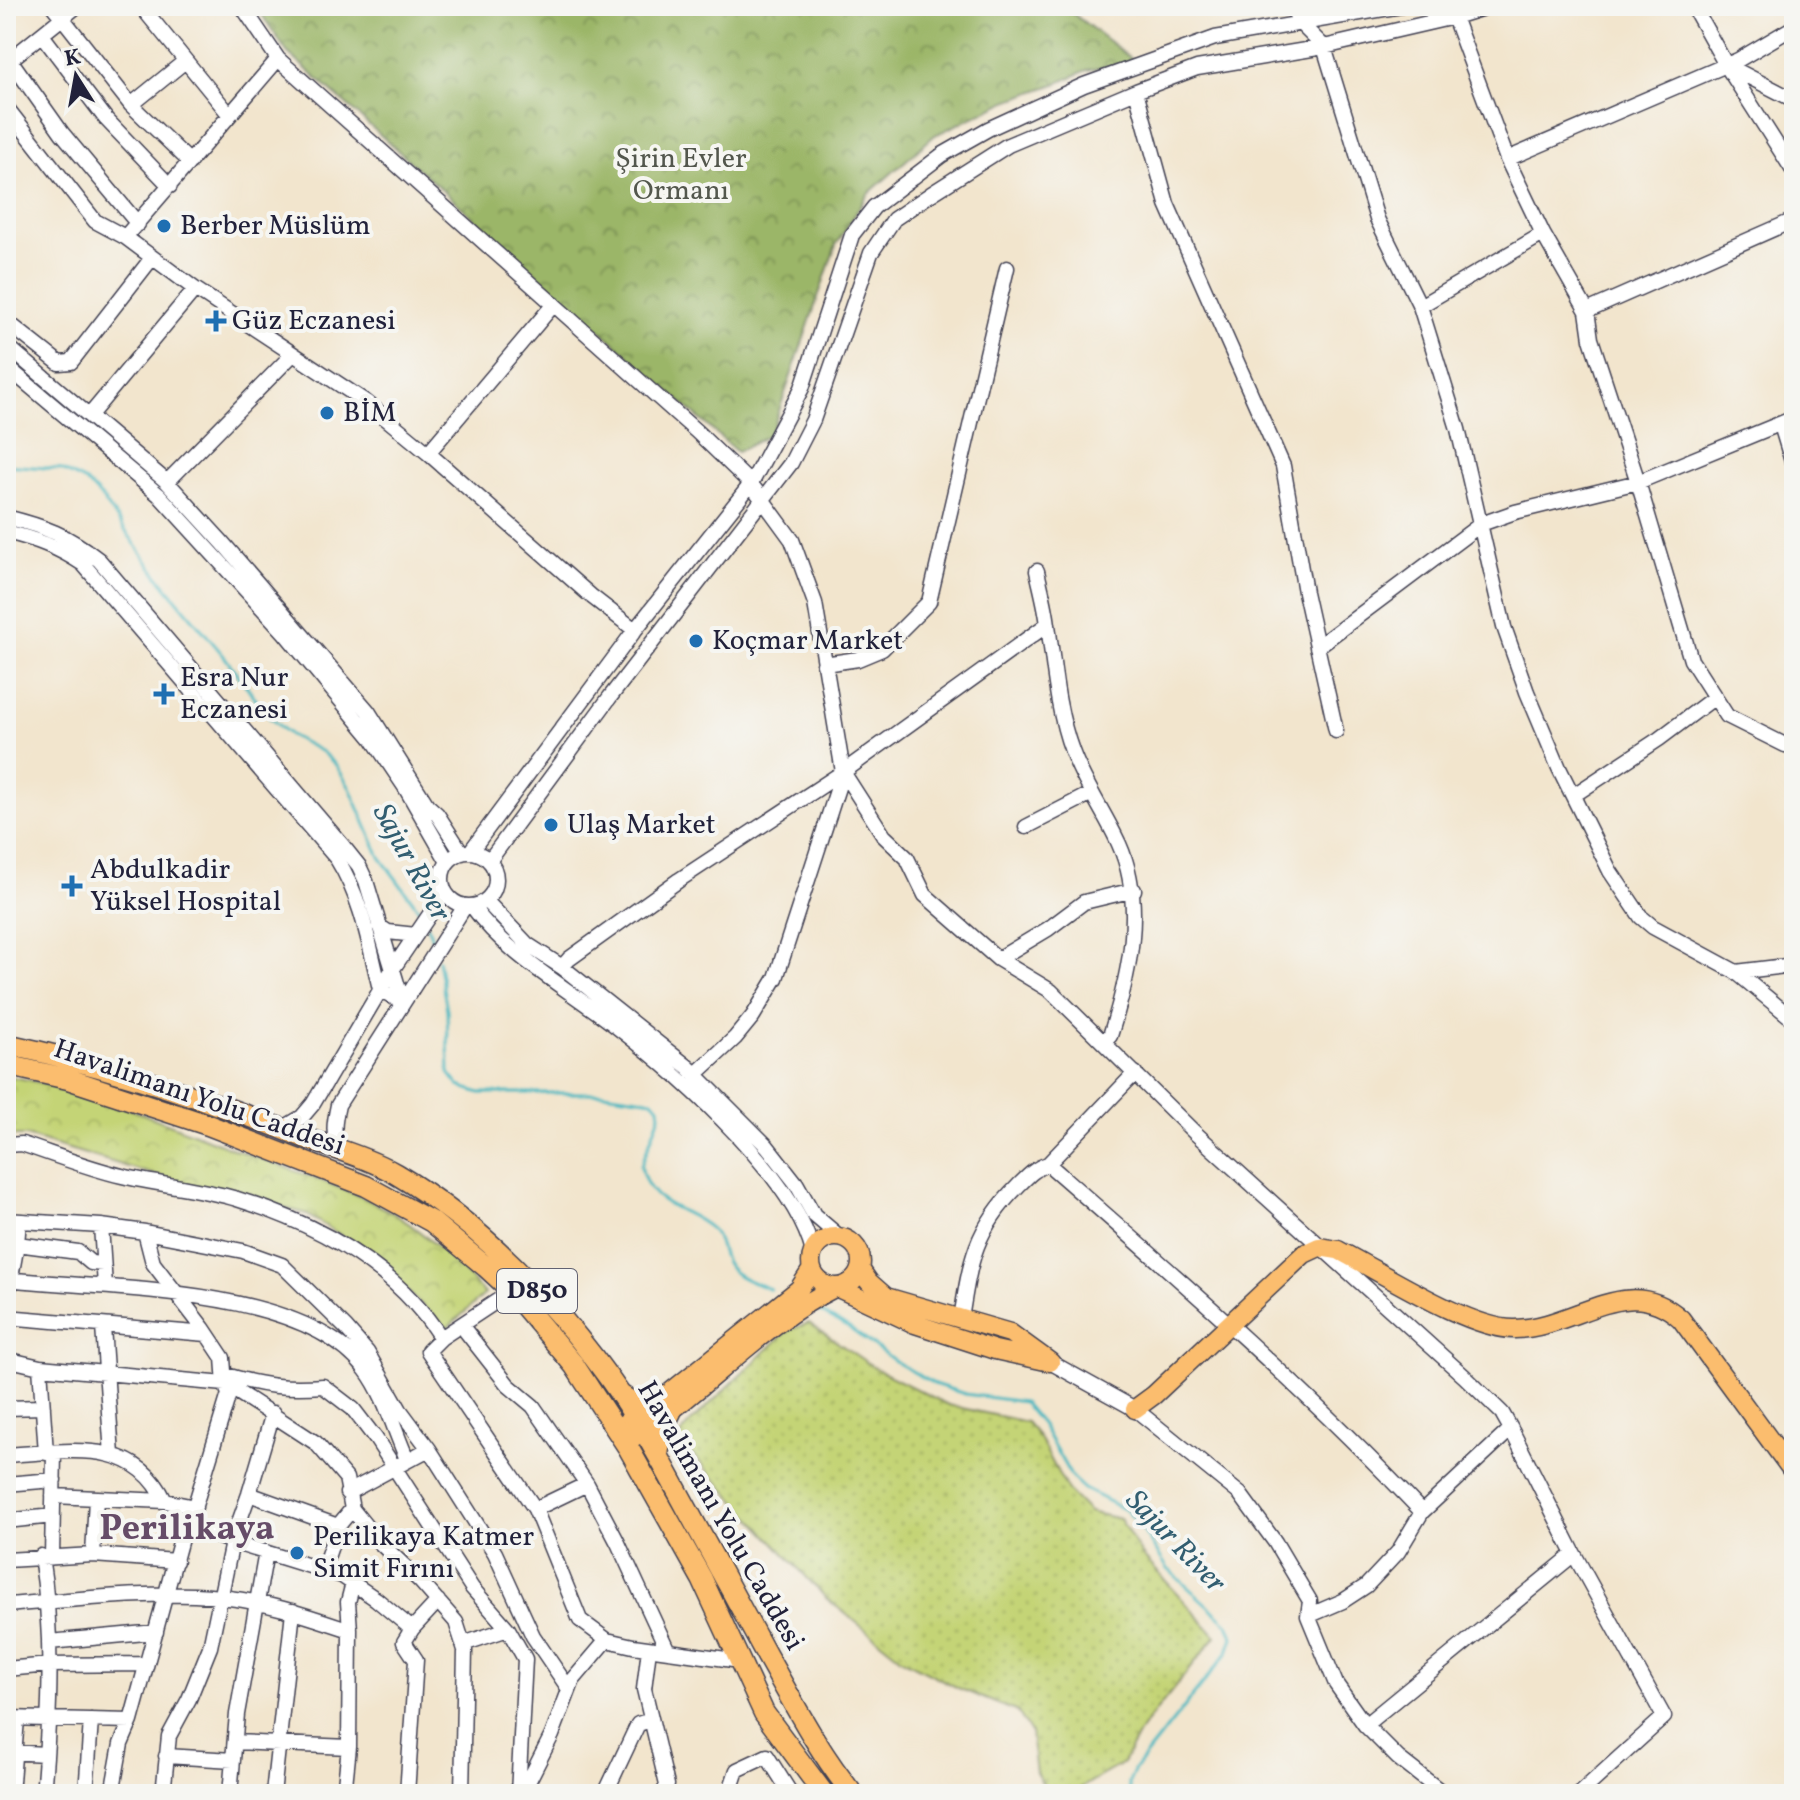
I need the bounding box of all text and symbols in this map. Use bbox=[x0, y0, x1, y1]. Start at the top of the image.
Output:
north arrow bbox=[36, 36, 116, 116]
text: K bbox=[62, 42, 84, 76]
park label: Şirin Evler Ormanı bbox=[615, 140, 747, 211]
place label: Berber Müslüm bbox=[180, 207, 371, 246]
marker: Berber Müslüm bbox=[155, 217, 173, 235]
place label: Güz Eczanesi bbox=[232, 302, 396, 341]
marker: Güz Eczanesi bbox=[207, 312, 225, 330]
place label: BİM bbox=[343, 394, 396, 433]
marker: BİM bbox=[318, 404, 336, 422]
place label: Koçmar Market bbox=[712, 622, 903, 661]
marker: Koçmar Market bbox=[687, 632, 705, 650]
place label: Esra Nur Eczanesi bbox=[180, 659, 289, 730]
marker: Esra Nur Eczanesi bbox=[155, 685, 173, 703]
water label: Sajur River bbox=[361, 796, 461, 930]
place label: Ulaş Market bbox=[567, 806, 716, 845]
marker: Ulaş Market bbox=[542, 816, 560, 834]
place label: Abdulkadir Yüksel Hospital bbox=[90, 851, 281, 922]
marker: Abdulkadir Yüksel Hospital bbox=[61, 875, 83, 897]
street label: Havalimanı Yolu Caddesi bbox=[48, 1030, 350, 1166]
road number: D850 bbox=[497, 1269, 577, 1313]
street label: Havalimanı Yolu Caddesi bbox=[627, 1374, 813, 1658]
water label: Sajur River bbox=[1115, 1481, 1235, 1604]
district label: Perilikaya bbox=[99, 1505, 275, 1555]
place label: Perilikaya Katmer Simit Fırını bbox=[313, 1518, 534, 1589]
marker: Perilikaya Katmer Simit Fırını bbox=[288, 1544, 306, 1562]

